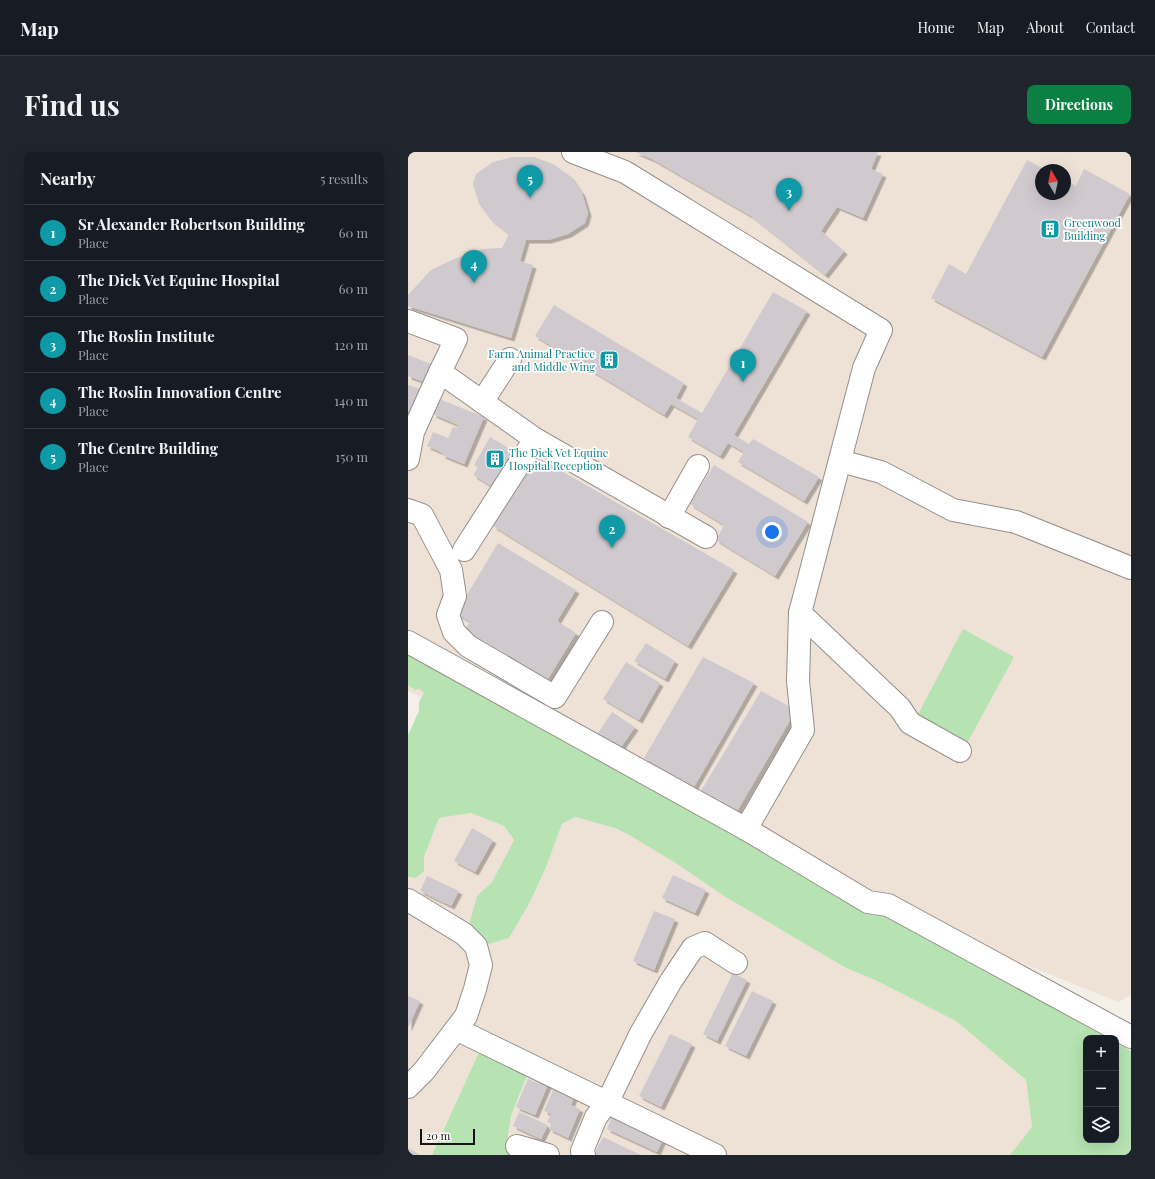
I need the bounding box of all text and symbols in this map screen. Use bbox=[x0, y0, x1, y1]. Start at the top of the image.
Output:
text: Map bbox=[20, 15, 59, 41]
text: Home bbox=[917, 18, 955, 37]
text: Map bbox=[977, 18, 1004, 37]
text: About bbox=[1026, 18, 1064, 37]
text: Contact bbox=[1086, 18, 1135, 37]
button: Directions bbox=[1027, 85, 1131, 124]
text: Find us bbox=[24, 86, 120, 123]
north arrow bbox=[1035, 164, 1071, 200]
pin: 5 bbox=[517, 165, 543, 198]
text: Nearby bbox=[40, 167, 95, 189]
text: 5 results bbox=[320, 170, 368, 187]
pin: 3 bbox=[776, 178, 802, 211]
text: Sr Alexander Robertson Building bbox=[78, 214, 305, 234]
place label: Greenwood Building bbox=[1064, 215, 1121, 243]
building icon: Greenwood Building bbox=[1039, 218, 1061, 240]
text: 1 bbox=[51, 224, 55, 241]
text: 60 m bbox=[339, 224, 368, 241]
text: Place bbox=[78, 234, 109, 251]
pin: 4 bbox=[461, 250, 487, 283]
text: The Dick Vet Equine Hospital bbox=[78, 270, 280, 290]
text: 2 bbox=[50, 280, 56, 297]
text: 60 m bbox=[339, 280, 368, 297]
text: Place bbox=[78, 290, 109, 307]
text: The Roslin Institute bbox=[78, 326, 215, 346]
text: 3 bbox=[50, 336, 56, 353]
text: 120 m bbox=[334, 336, 368, 353]
text: Place bbox=[78, 346, 109, 363]
place label: Farm Animal Practice and Middle Wing bbox=[488, 346, 595, 374]
building icon: Farm Animal Practice and Middle Wing bbox=[598, 349, 620, 371]
pin: 1 bbox=[730, 349, 756, 382]
text: The Roslin Innovation Centre bbox=[78, 382, 282, 402]
text: 4 bbox=[50, 392, 56, 409]
text: 140 m bbox=[334, 392, 368, 409]
text: Place bbox=[78, 402, 109, 419]
text: The Centre Building bbox=[78, 438, 218, 458]
place label: The Dick Vet Equine Hospital Reception bbox=[509, 445, 609, 473]
text: 5 bbox=[50, 448, 56, 465]
text: 150 m bbox=[335, 448, 368, 465]
building icon: The Dick Vet Equine Hospital Reception bbox=[484, 448, 506, 470]
text: Place bbox=[78, 458, 109, 475]
pin: 2 bbox=[599, 515, 625, 548]
your location bbox=[762, 522, 782, 542]
map controls bbox=[1083, 1035, 1119, 1143]
button: + bbox=[1083, 1035, 1119, 1071]
button: − bbox=[1083, 1071, 1119, 1107]
button: layers bbox=[1083, 1107, 1119, 1143]
scale bar bbox=[420, 1127, 475, 1146]
text: 20 m bbox=[426, 1128, 450, 1143]

